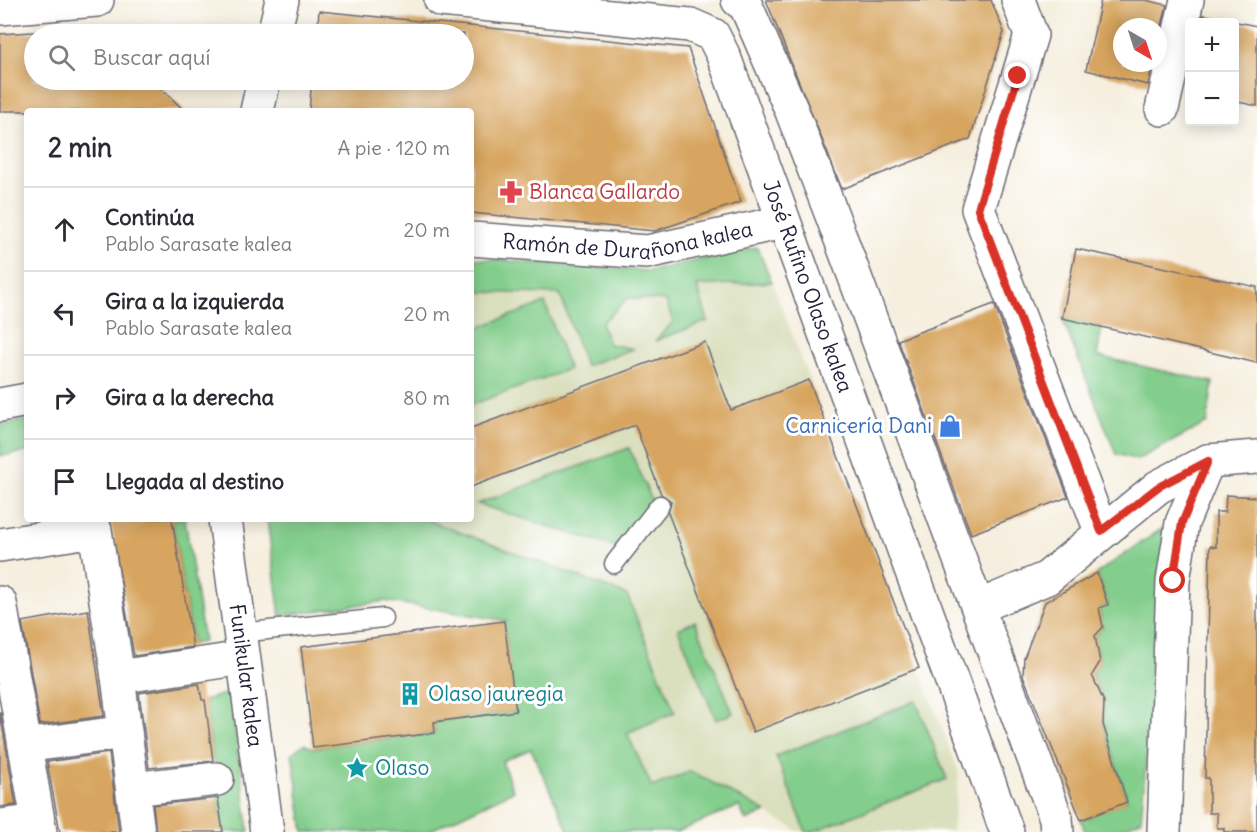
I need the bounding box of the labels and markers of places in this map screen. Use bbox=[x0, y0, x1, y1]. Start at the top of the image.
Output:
place label: Blanca Gallardo bbox=[529, 178, 680, 205]
pharmacy icon: Blanca Gallardo bbox=[498, 179, 524, 205]
place label: Carnicería Dani bbox=[785, 412, 932, 439]
shop icon: Carnicería Dani bbox=[937, 413, 963, 439]
place label: Olaso jauregia bbox=[428, 680, 564, 707]
building icon: Olaso jauregia bbox=[397, 681, 423, 707]
place label: Olaso bbox=[375, 754, 429, 781]
place icon: Olaso bbox=[344, 755, 370, 781]

